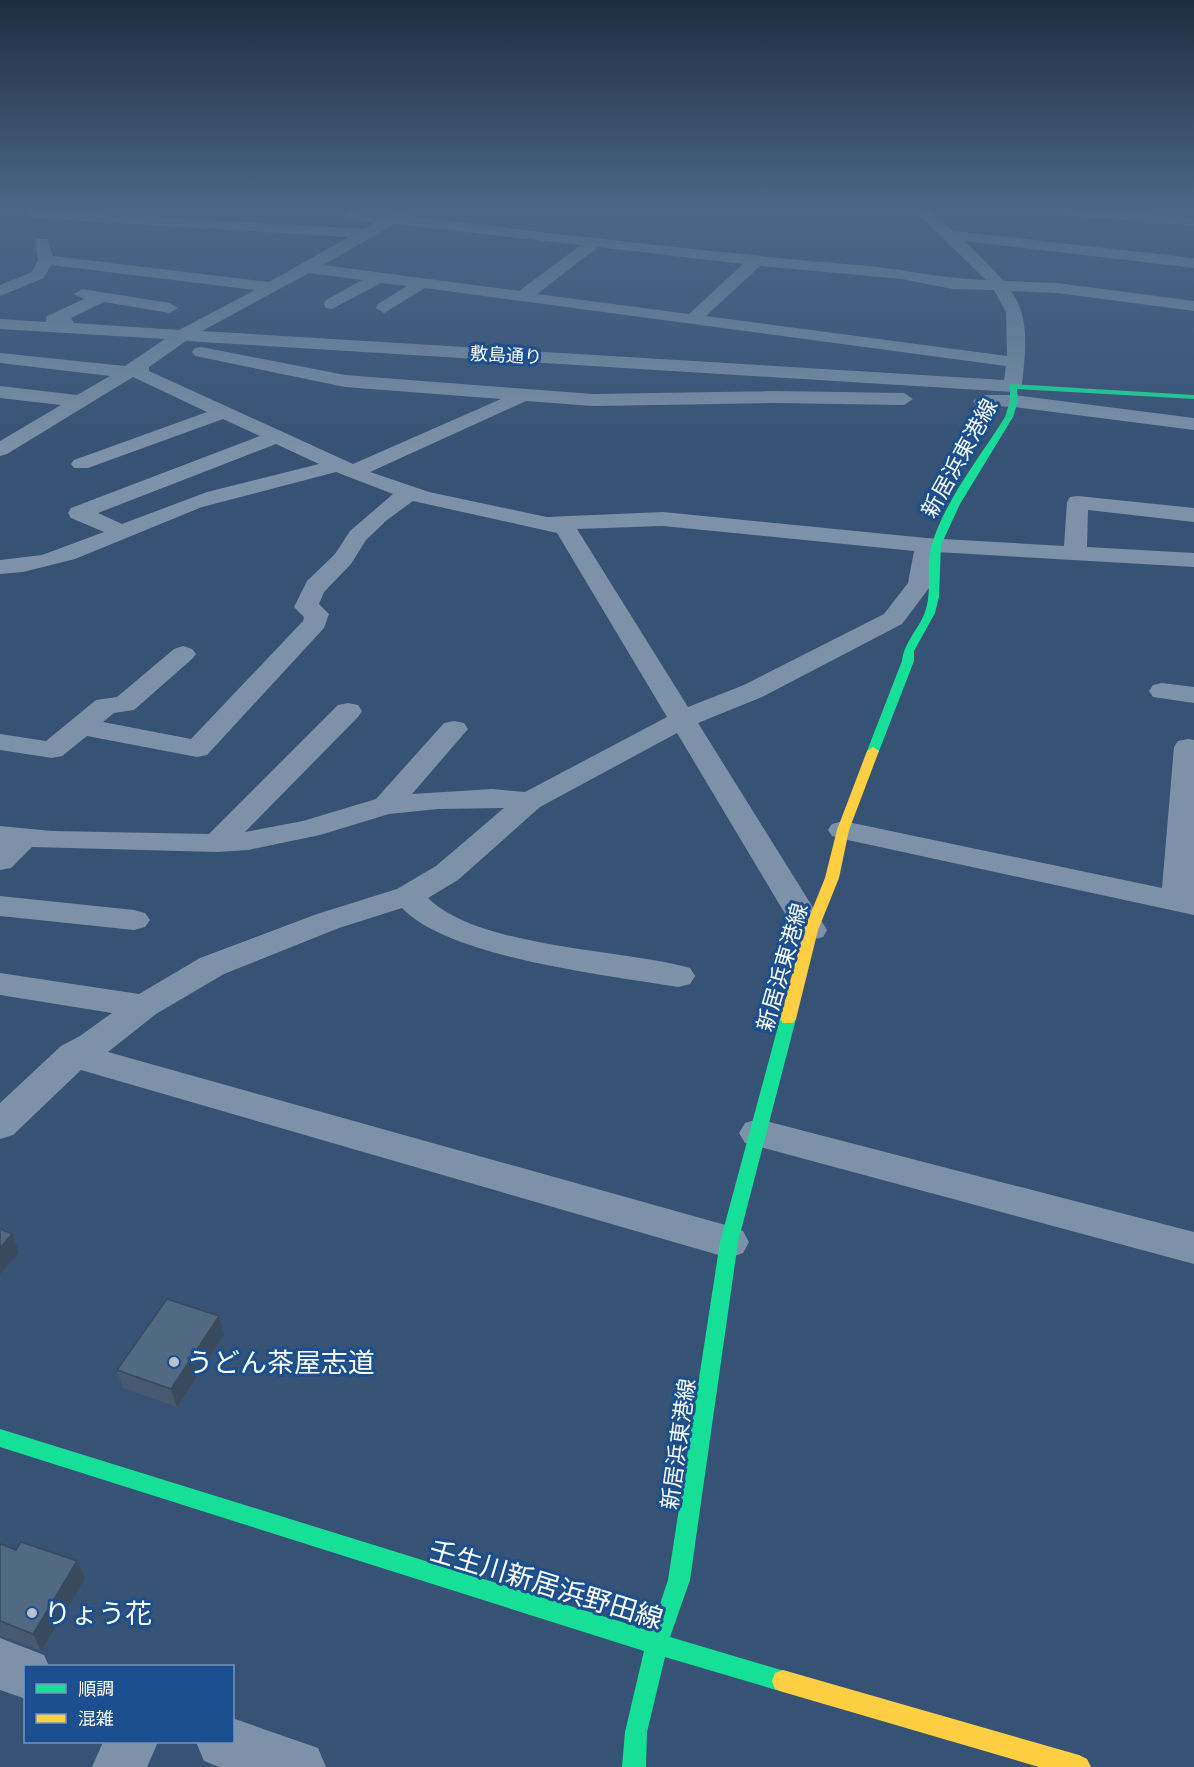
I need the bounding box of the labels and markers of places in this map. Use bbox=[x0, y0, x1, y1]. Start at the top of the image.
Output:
place label: うどん茶屋志道 bbox=[186, 1345, 375, 1379]
marker: うどん茶屋志道 bbox=[167, 1355, 181, 1369]
place label: りょう花 bbox=[44, 1596, 152, 1630]
marker: りょう花 bbox=[25, 1606, 39, 1620]

